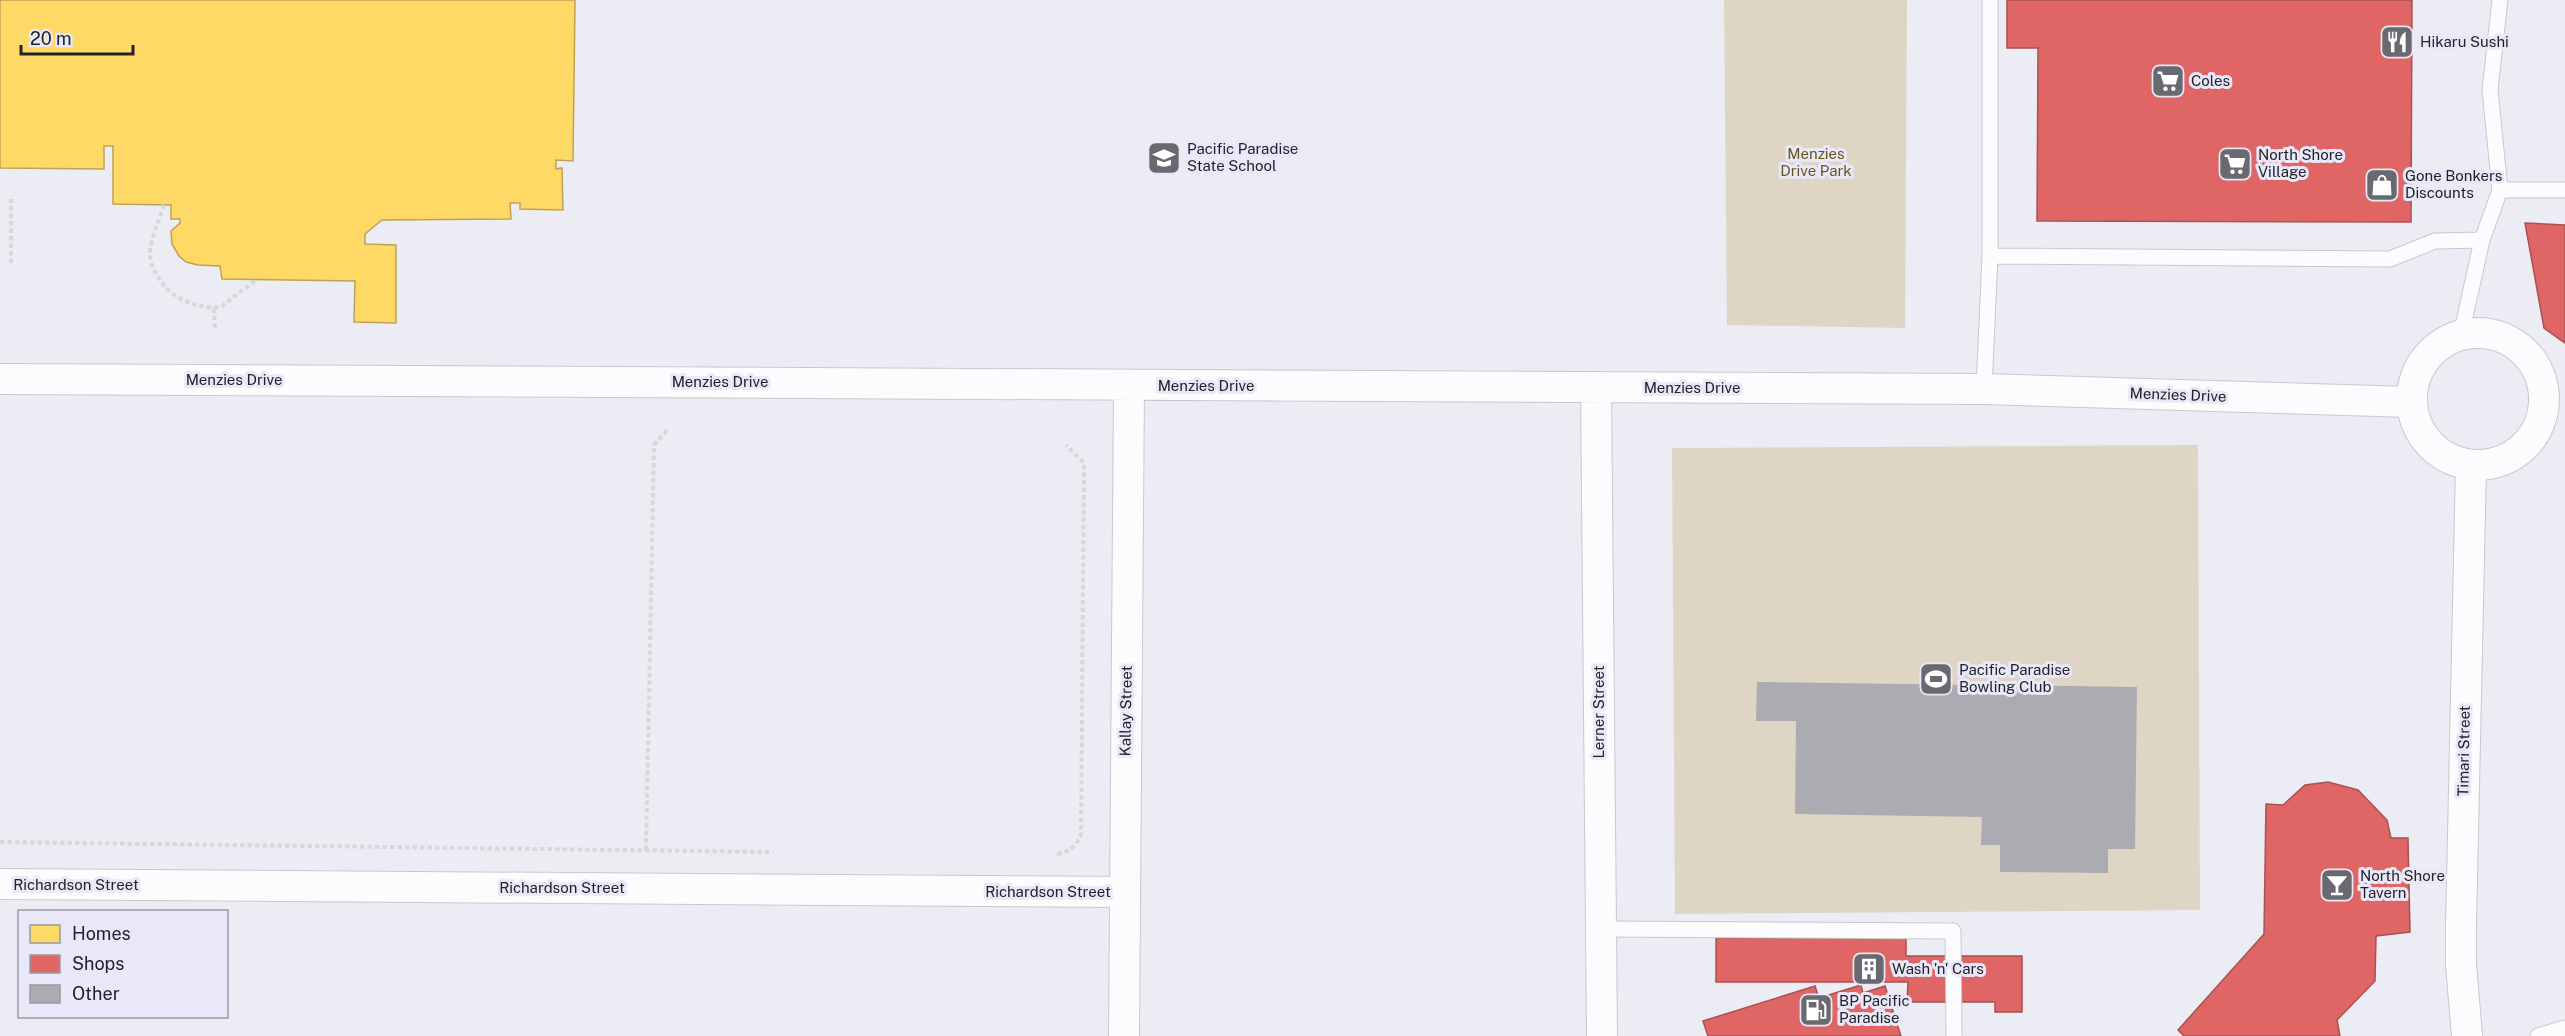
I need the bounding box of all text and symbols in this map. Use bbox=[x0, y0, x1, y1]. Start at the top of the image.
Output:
scale bar bbox=[21, 18, 134, 56]
restaurant icon: Hikaru Sushi bbox=[2379, 24, 2415, 60]
text: 20 m bbox=[30, 28, 72, 49]
place label: Hikaru Sushi bbox=[2420, 33, 2509, 50]
supermarket icon: Coles bbox=[2150, 63, 2186, 99]
place label: Coles bbox=[2191, 72, 2230, 89]
school or university icon: Pacific Paradise State School bbox=[1146, 140, 1182, 176]
place label: Pacific Paradise State School bbox=[1187, 140, 1298, 174]
park label: Menzies Drive Park bbox=[1780, 145, 1852, 179]
supermarket icon: North Shore Village bbox=[2217, 146, 2253, 182]
place label: North Shore Village bbox=[2258, 146, 2343, 180]
shop icon: Gone Bonkers Discounts bbox=[2364, 167, 2400, 203]
place label: Gone Bonkers Discounts bbox=[2405, 167, 2502, 201]
street label: Menzies Drive bbox=[186, 371, 282, 388]
street label: Menzies Drive bbox=[672, 373, 768, 390]
street label: Menzies Drive bbox=[1158, 377, 1254, 394]
street label: Menzies Drive bbox=[1644, 379, 1740, 396]
street label: Menzies Drive bbox=[2129, 384, 2227, 405]
sports icon: Pacific Paradise Bowling Club bbox=[1918, 661, 1954, 697]
place label: Pacific Paradise Bowling Club bbox=[1959, 661, 2070, 695]
street label: Kallay Street bbox=[1116, 665, 1135, 756]
street label: Lerner Street bbox=[1590, 665, 1607, 759]
street label: Timari Street bbox=[2454, 705, 2473, 797]
bar icon: North Shore Tavern bbox=[2319, 867, 2355, 903]
place label: North Shore Tavern bbox=[2360, 867, 2445, 901]
street label: Richardson Street bbox=[13, 876, 139, 893]
street label: Richardson Street bbox=[499, 879, 625, 896]
street label: Richardson Street bbox=[985, 883, 1111, 900]
legend bbox=[18, 910, 228, 1018]
text: Homes bbox=[72, 923, 131, 944]
building icon: Wash 'n' Cars bbox=[1851, 951, 1887, 987]
text: Shops bbox=[72, 953, 124, 974]
place label: Wash 'n' Cars bbox=[1892, 960, 1984, 977]
text: Other bbox=[72, 983, 120, 1004]
fuel station icon: BP Pacific Paradise bbox=[1798, 992, 1834, 1028]
place label: BP Pacific Paradise bbox=[1839, 992, 1910, 1026]

